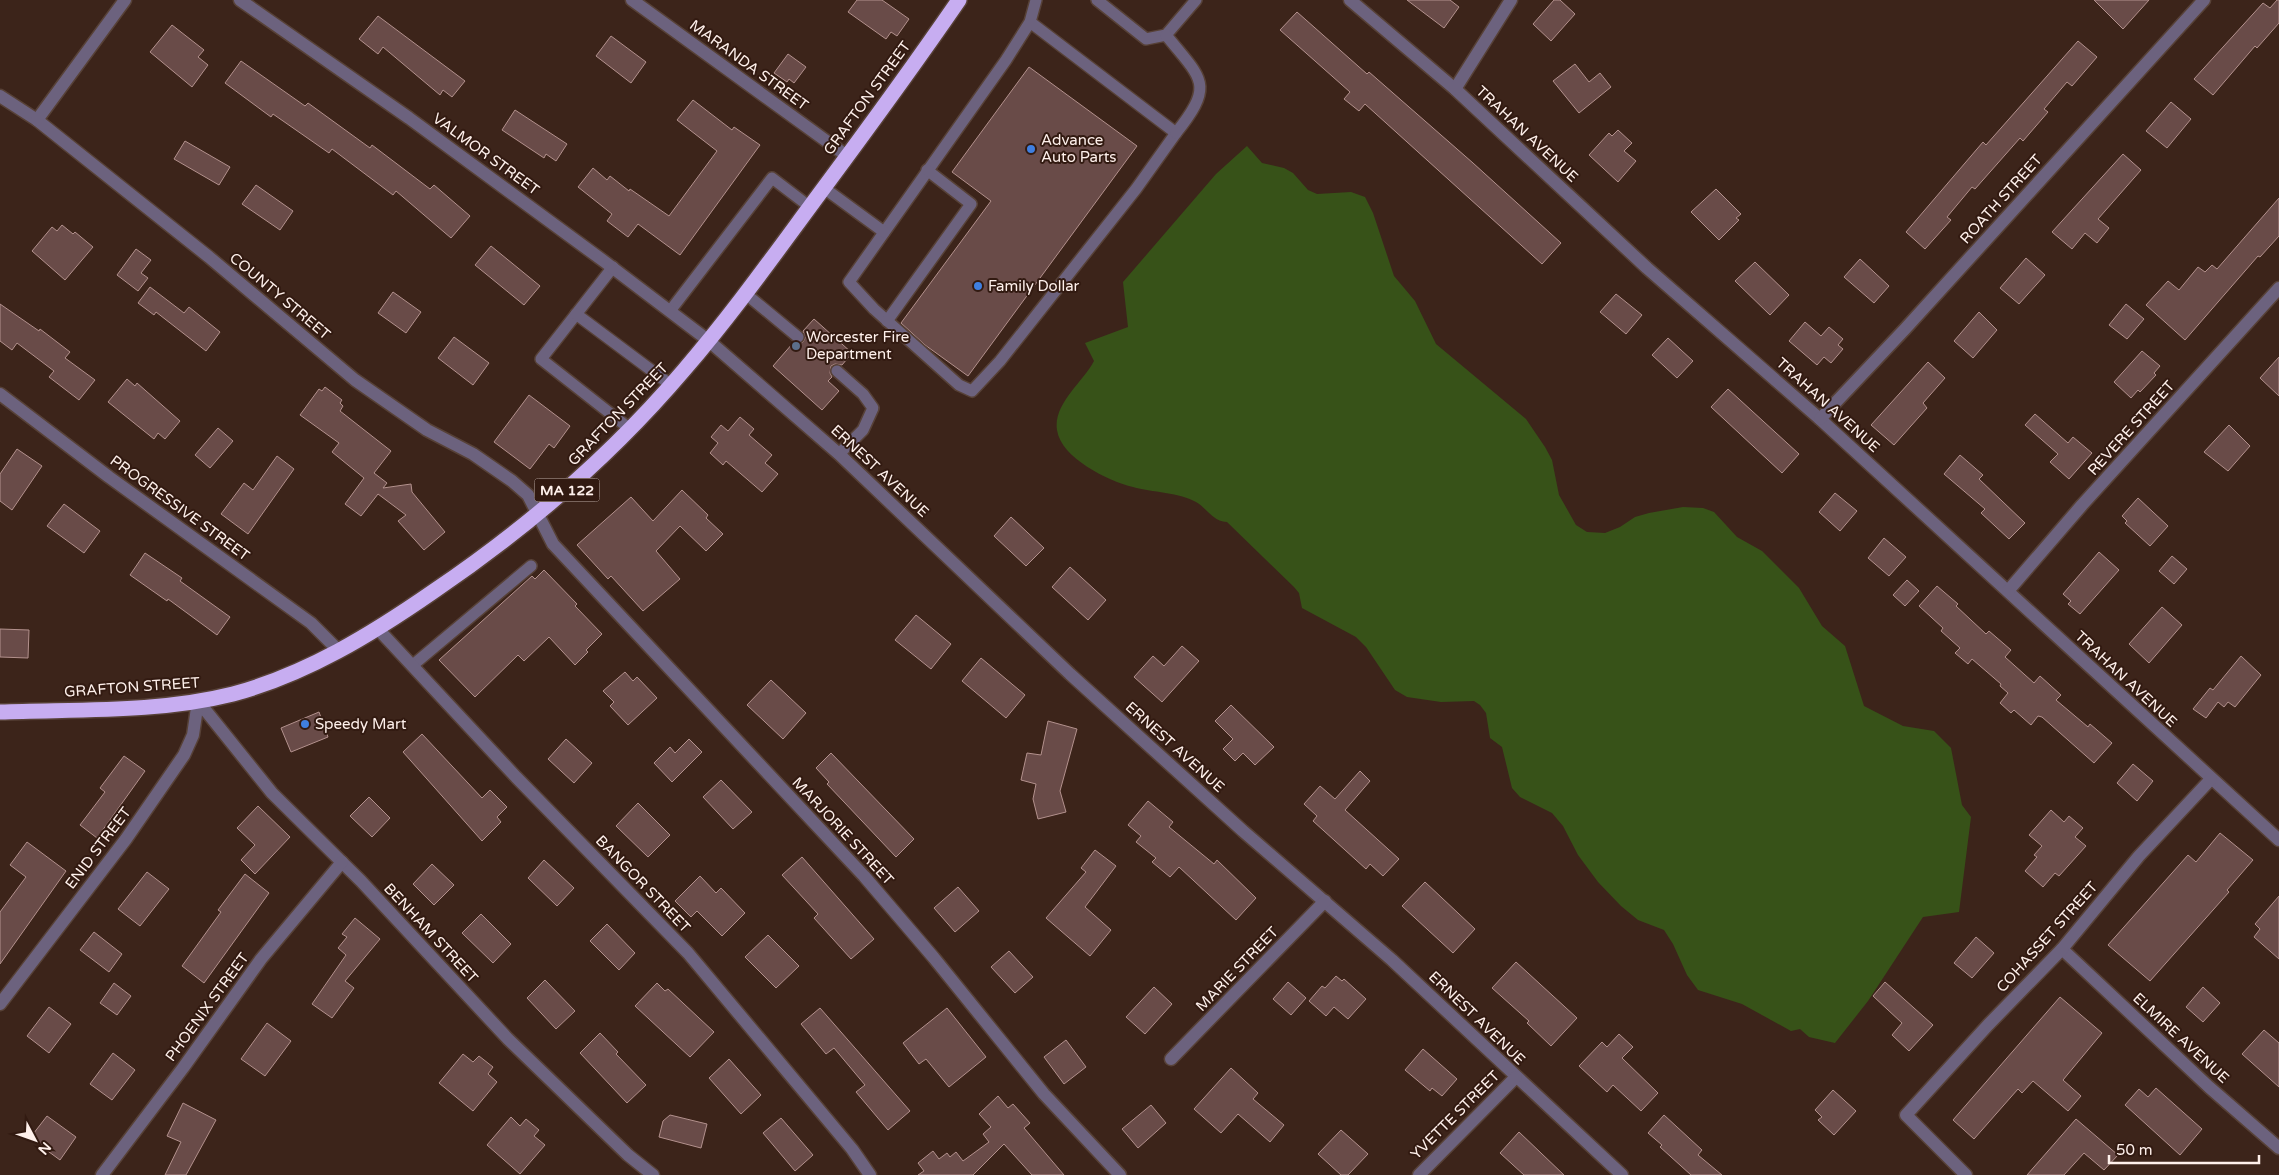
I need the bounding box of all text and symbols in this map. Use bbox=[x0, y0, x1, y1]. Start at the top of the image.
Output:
street label: MARANDA STREET bbox=[686, 16, 812, 114]
street label: GRAFTON STREET bbox=[820, 38, 914, 158]
street label: TRAHAN AVENUE bbox=[1472, 82, 1582, 186]
street label: VALMOR STREET bbox=[429, 109, 543, 199]
place label: Advance Auto Parts bbox=[1041, 131, 1117, 166]
marker: Advance Auto Parts bbox=[1025, 143, 1037, 155]
street label: ROATH STREET bbox=[1956, 151, 2046, 247]
street label: COUNTY STREET bbox=[226, 249, 334, 343]
place label: Family Dollar bbox=[988, 277, 1080, 295]
marker: Family Dollar bbox=[972, 280, 984, 292]
place label: Worcester Fire Department bbox=[806, 328, 909, 363]
marker: Worcester Fire Department bbox=[790, 340, 802, 352]
street label: TRAHAN AVENUE bbox=[1773, 354, 1883, 456]
street label: GRAFTON STREET bbox=[564, 359, 672, 469]
street label: REVERE STREET bbox=[2084, 377, 2178, 479]
street label: ERNEST AVENUE bbox=[827, 421, 933, 521]
street label: PROGRESSIVE STREET bbox=[107, 451, 253, 565]
road number: MA 122 bbox=[534, 478, 600, 502]
street label: TRAHAN AVENUE bbox=[2071, 627, 2181, 731]
street label: GRAFTON STREET bbox=[64, 673, 200, 701]
street label: ERNEST AVENUE bbox=[1122, 698, 1228, 796]
place label: Speedy Mart bbox=[315, 715, 407, 733]
marker: Speedy Mart bbox=[299, 718, 311, 730]
street label: MARJORIE STREET bbox=[788, 773, 898, 889]
street label: ENID STREET bbox=[61, 804, 135, 892]
street label: BANGOR STREET bbox=[592, 832, 694, 936]
street label: COHASSET STREET bbox=[1993, 878, 2101, 996]
street label: BENHAM STREET bbox=[380, 879, 482, 987]
street label: MARIE STREET bbox=[1192, 923, 1282, 1015]
street label: PHOENIX STREET bbox=[161, 949, 253, 1065]
street label: ERNEST AVENUE bbox=[1425, 967, 1529, 1069]
street label: ELMIRE AVENUE bbox=[2129, 989, 2233, 1087]
street label: YVETTE STREET bbox=[1407, 1067, 1503, 1163]
north arrow bbox=[10, 1115, 60, 1165]
scale bar bbox=[2109, 1132, 2259, 1164]
text: N bbox=[34, 1138, 55, 1158]
text: 50 m bbox=[2116, 1141, 2153, 1159]

